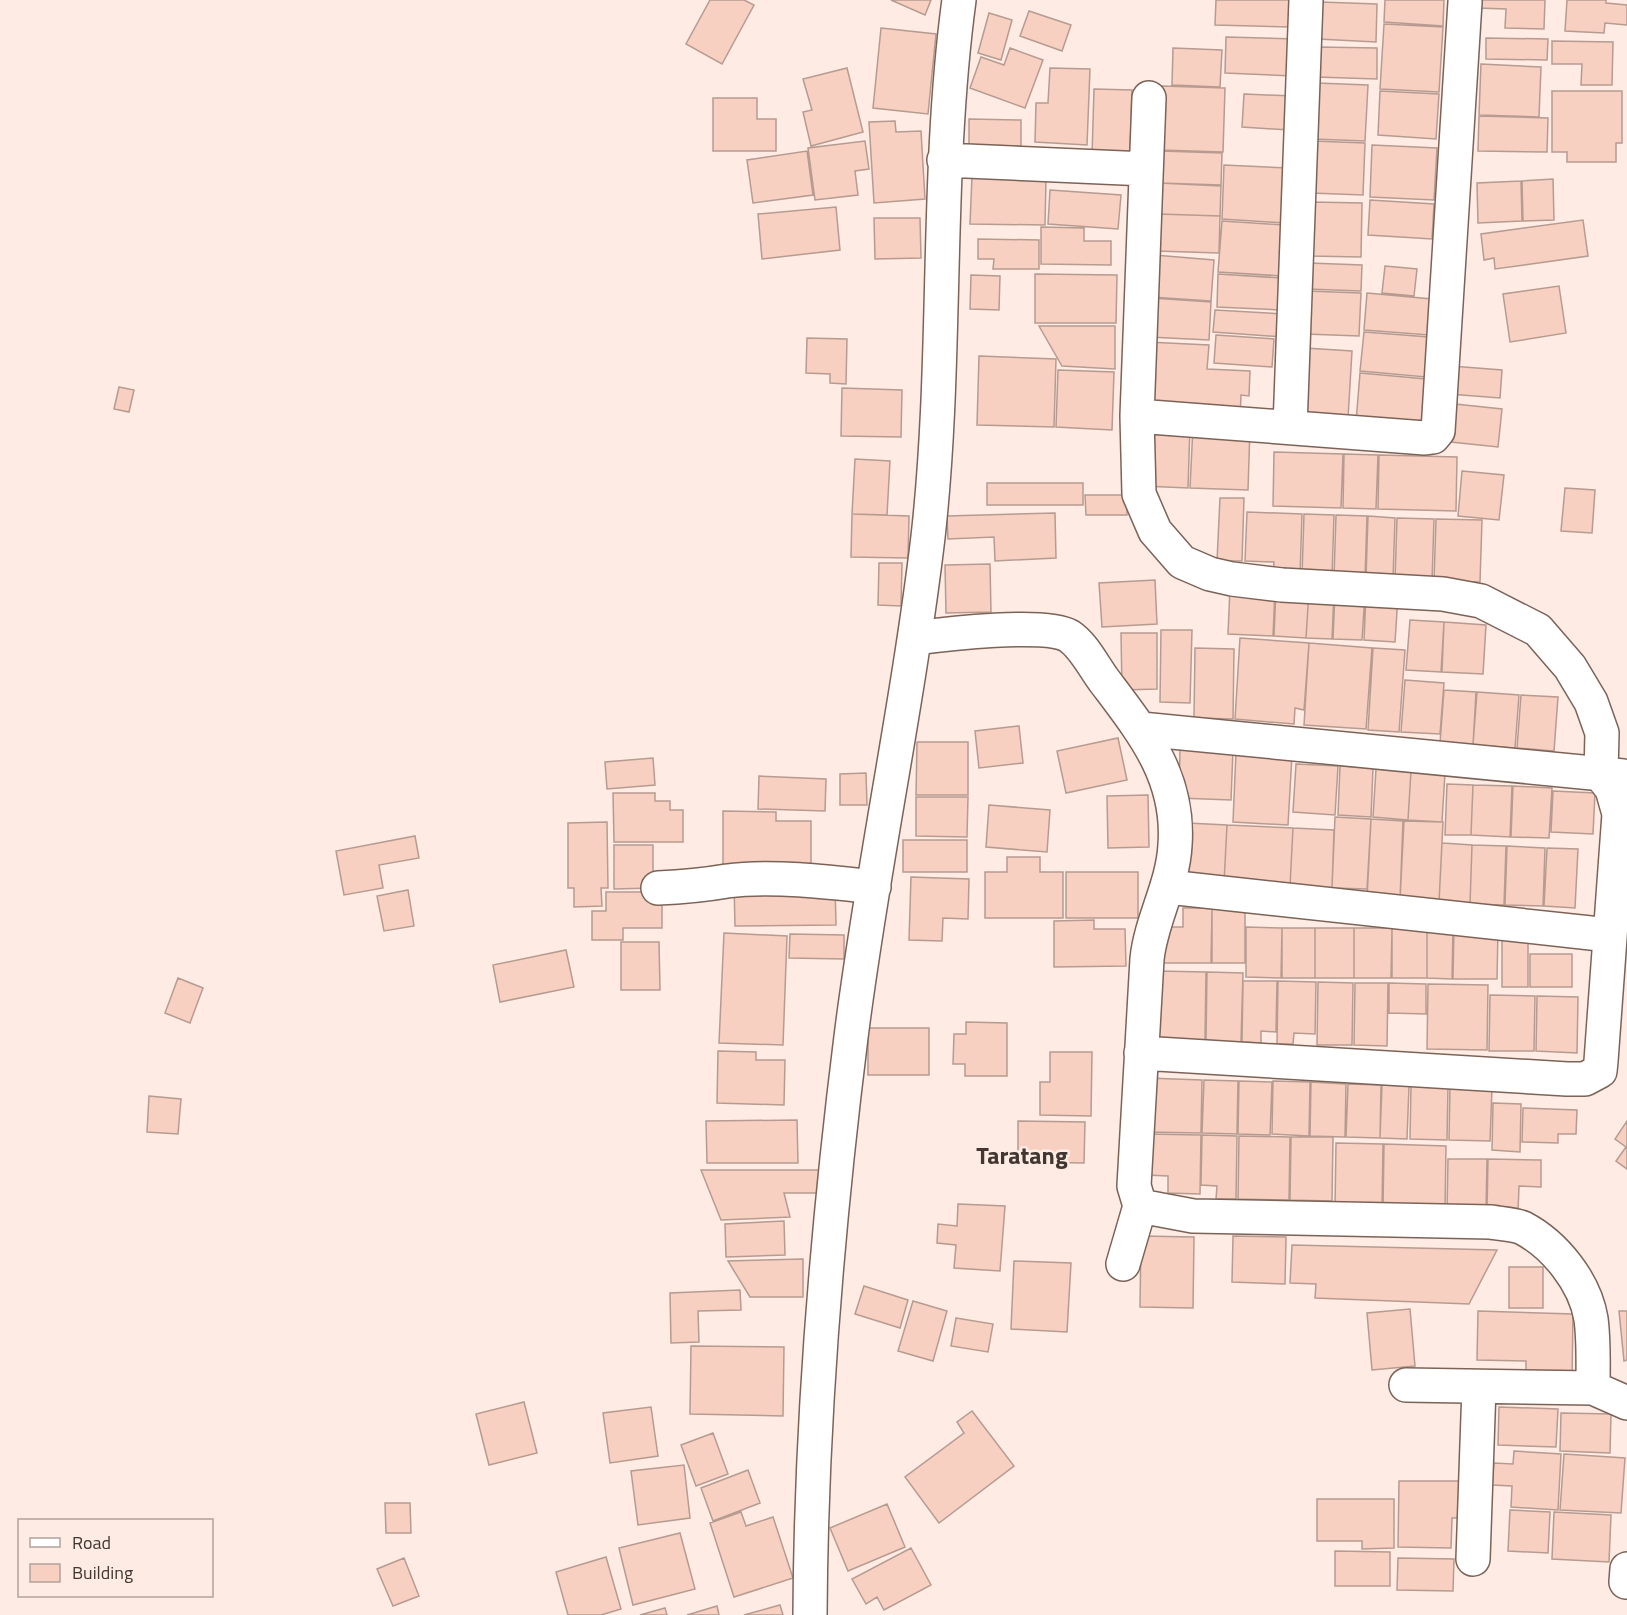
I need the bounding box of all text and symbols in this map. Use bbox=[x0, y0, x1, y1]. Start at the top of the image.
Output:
district label: Taratang bbox=[976, 1137, 1068, 1173]
legend bbox=[18, 1519, 213, 1597]
text: Road bbox=[72, 1529, 111, 1556]
text: Building bbox=[72, 1559, 133, 1586]

